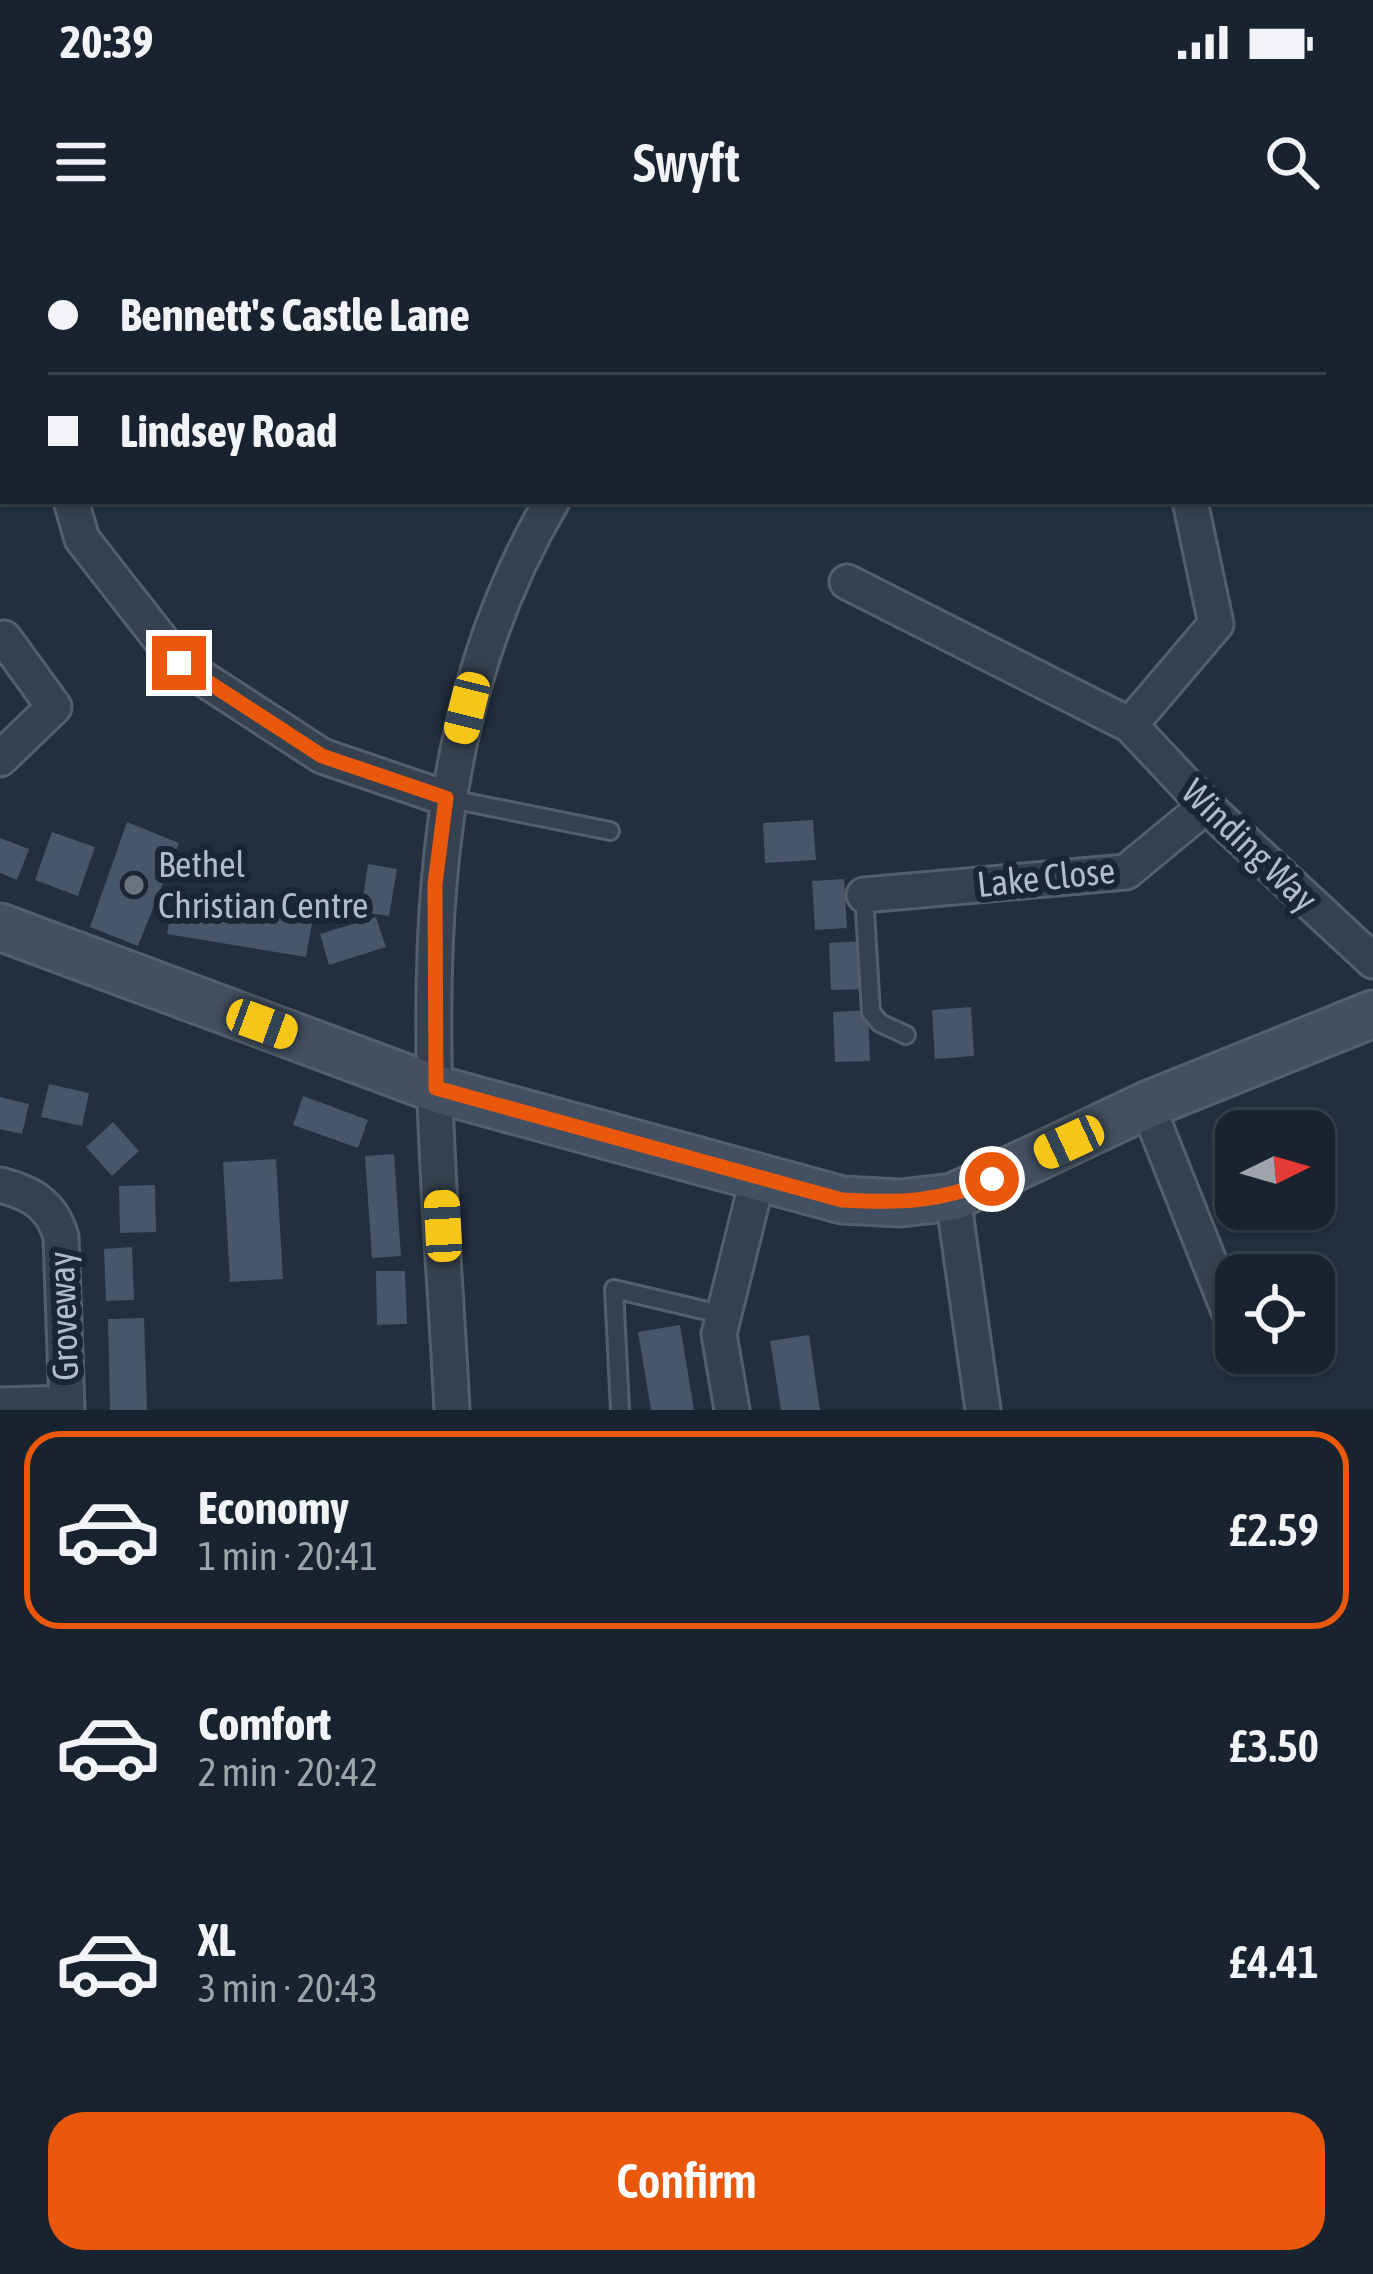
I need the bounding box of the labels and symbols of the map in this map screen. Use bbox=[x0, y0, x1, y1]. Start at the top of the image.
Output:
route end bbox=[152, 636, 206, 690]
car bbox=[441, 669, 493, 747]
street label: Winding Way bbox=[1174, 770, 1326, 920]
place label: Bethel Christian Centre bbox=[158, 843, 368, 926]
street label: Lake Close bbox=[975, 849, 1117, 905]
marker: Bethel Christian Centre bbox=[121, 872, 147, 898]
car bbox=[222, 995, 302, 1053]
car bbox=[1029, 1110, 1109, 1174]
north arrow bbox=[1215, 1110, 1335, 1230]
route start bbox=[965, 1152, 1019, 1206]
car bbox=[423, 1189, 463, 1263]
street label: Groveway bbox=[40, 1251, 86, 1381]

